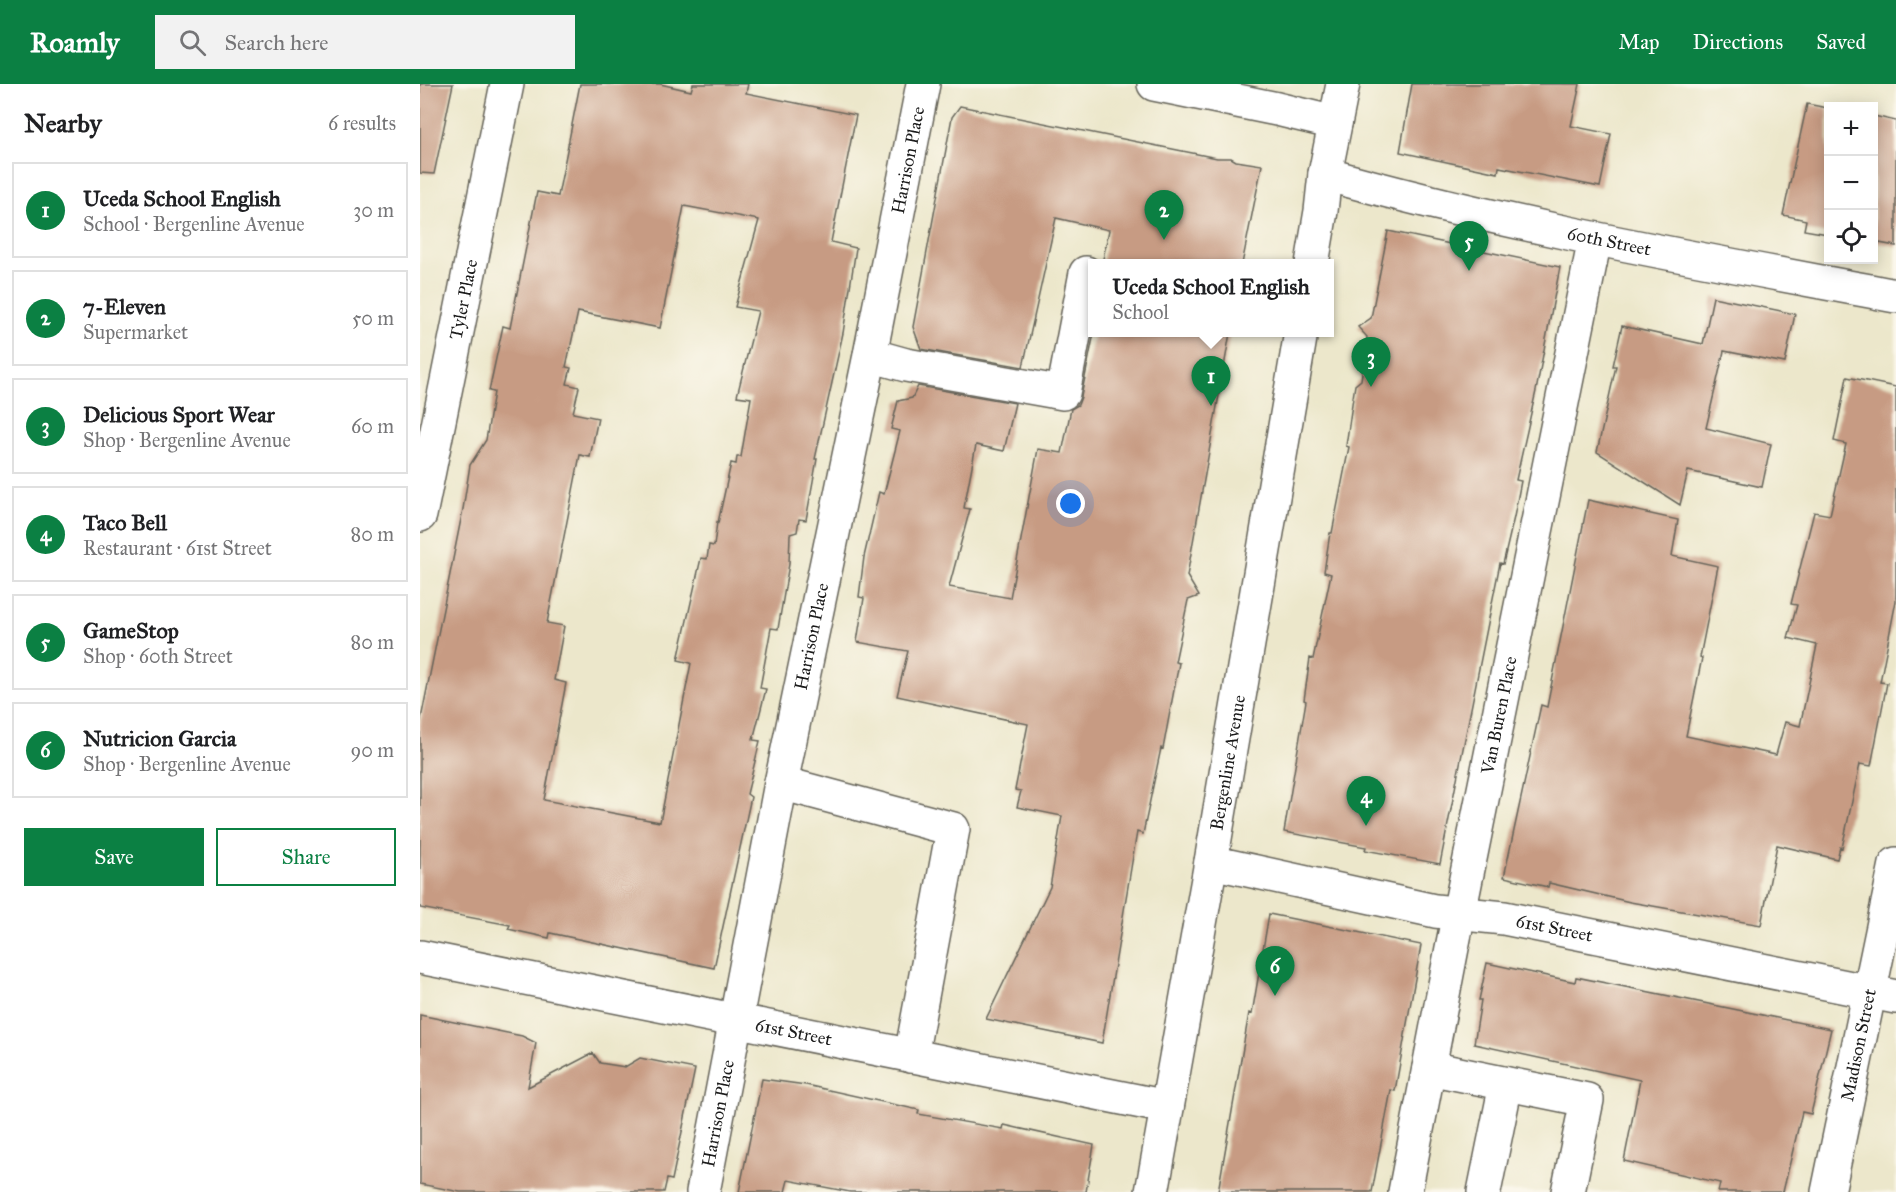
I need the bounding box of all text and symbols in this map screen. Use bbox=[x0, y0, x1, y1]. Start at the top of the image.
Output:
search box bbox=[155, 15, 575, 69]
text: Roamly bbox=[30, 25, 119, 60]
icon: search bbox=[176, 26, 209, 59]
text: Search here bbox=[224, 29, 328, 56]
text: Map bbox=[1619, 29, 1660, 55]
text: Directions bbox=[1693, 29, 1783, 55]
text: Saved bbox=[1816, 29, 1866, 55]
map controls bbox=[1824, 102, 1878, 264]
button: + bbox=[1824, 102, 1878, 156]
street label: Harrison Place bbox=[887, 105, 929, 216]
text: Nearby bbox=[24, 107, 102, 139]
text: 6 results bbox=[328, 111, 396, 135]
button: − bbox=[1824, 156, 1878, 210]
text: Uceda School English bbox=[83, 185, 281, 212]
pin: 2 bbox=[1144, 190, 1184, 240]
text: 1 bbox=[42, 198, 49, 222]
text: 30 m bbox=[353, 198, 394, 222]
button: locate bbox=[1824, 210, 1878, 264]
text: School · Bergenline Avenue bbox=[83, 212, 305, 236]
pin: 5 bbox=[1450, 222, 1488, 271]
street label: 60th Street bbox=[1565, 222, 1653, 261]
street label: Tyler Place bbox=[445, 257, 482, 342]
popup bbox=[1088, 259, 1334, 337]
text: Uceda School English bbox=[1112, 273, 1310, 300]
text: 7-Eleven bbox=[83, 293, 166, 320]
text: School bbox=[1112, 300, 1169, 324]
text: 2 bbox=[41, 306, 50, 330]
text: 50 m bbox=[352, 306, 394, 330]
text: Supermarket bbox=[83, 320, 188, 344]
pin: 3 bbox=[1352, 338, 1390, 387]
pin: 1 bbox=[1192, 356, 1230, 406]
text: Delicious Sport Wear bbox=[83, 401, 275, 428]
text: 3 bbox=[42, 414, 50, 438]
text: 60 m bbox=[351, 414, 394, 438]
text: Shop · Bergenline Avenue bbox=[83, 428, 291, 452]
your location bbox=[1056, 489, 1085, 518]
text: Taco Bell bbox=[83, 509, 167, 536]
text: 4 bbox=[40, 522, 51, 546]
text: 80 m bbox=[351, 522, 394, 546]
text: Restaurant · 61st Street bbox=[83, 536, 272, 560]
street label: Harrison Place bbox=[790, 581, 833, 692]
text: GameStop bbox=[83, 617, 179, 644]
text: 5 bbox=[41, 630, 50, 654]
text: 80 m bbox=[351, 630, 394, 654]
text: Shop · 60th Street bbox=[83, 644, 233, 668]
street label: Van Buren Place bbox=[1476, 654, 1522, 777]
street label: Bergenline Avenue bbox=[1206, 693, 1250, 832]
text: Nutricion Garcia bbox=[83, 725, 236, 752]
text: 6 bbox=[40, 738, 51, 762]
text: 90 m bbox=[351, 738, 394, 762]
text: Shop · Bergenline Avenue bbox=[83, 752, 291, 776]
pin: 4 bbox=[1346, 776, 1386, 826]
button: Save bbox=[24, 828, 204, 886]
button: Share bbox=[216, 828, 396, 886]
street label: 61st Street bbox=[1514, 910, 1595, 947]
pin: 6 bbox=[1256, 946, 1294, 996]
street label: Madison Street bbox=[1836, 986, 1881, 1103]
street label: 61st Street bbox=[753, 1014, 834, 1051]
street label: Harrison Place bbox=[697, 1058, 739, 1169]

